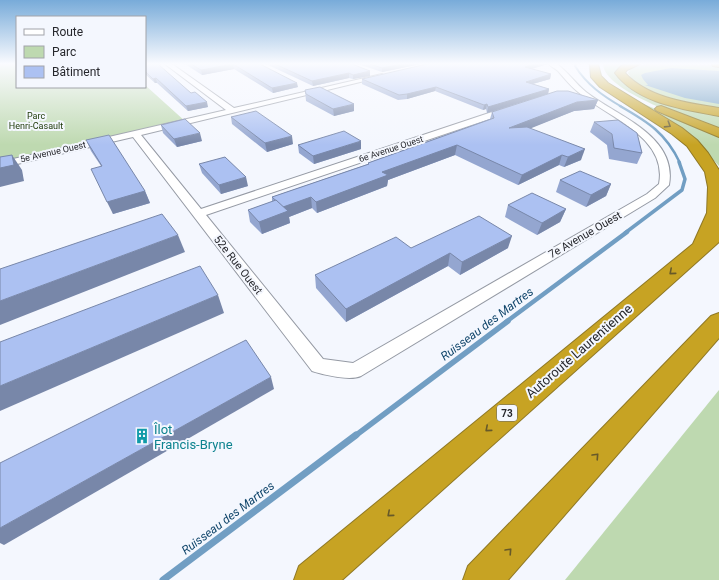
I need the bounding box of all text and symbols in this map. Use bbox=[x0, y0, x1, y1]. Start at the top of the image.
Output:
legend bbox=[16, 16, 146, 88]
text: Route bbox=[52, 25, 83, 39]
text: Parc bbox=[52, 45, 76, 59]
text: Bâtiment bbox=[52, 65, 100, 79]
park label: Parc Henri-Casault bbox=[9, 111, 63, 131]
one-way arrow bbox=[663, 121, 670, 128]
street label: 6e Avenue Ouest bbox=[357, 134, 425, 164]
street label: 5e Avenue Ouest bbox=[19, 140, 87, 164]
street label: 7e Avenue Ouest bbox=[546, 209, 624, 261]
street label: 52e Rue Ouest bbox=[211, 233, 265, 297]
one-way arrow bbox=[669, 267, 677, 274]
water label: Ruisseau des Martres bbox=[438, 285, 536, 363]
street label: Autoroute Laurentienne bbox=[523, 301, 635, 401]
road number: 73 bbox=[497, 405, 517, 421]
place label: Îlot Francis-Bryne bbox=[153, 422, 233, 452]
one-way arrow bbox=[486, 425, 493, 432]
building icon: Îlot Francis-Bryne bbox=[133, 427, 151, 445]
one-way arrow bbox=[592, 453, 599, 460]
water label: Ruisseau des Martres bbox=[179, 479, 277, 557]
one-way arrow bbox=[387, 509, 394, 516]
one-way arrow bbox=[504, 548, 511, 556]

